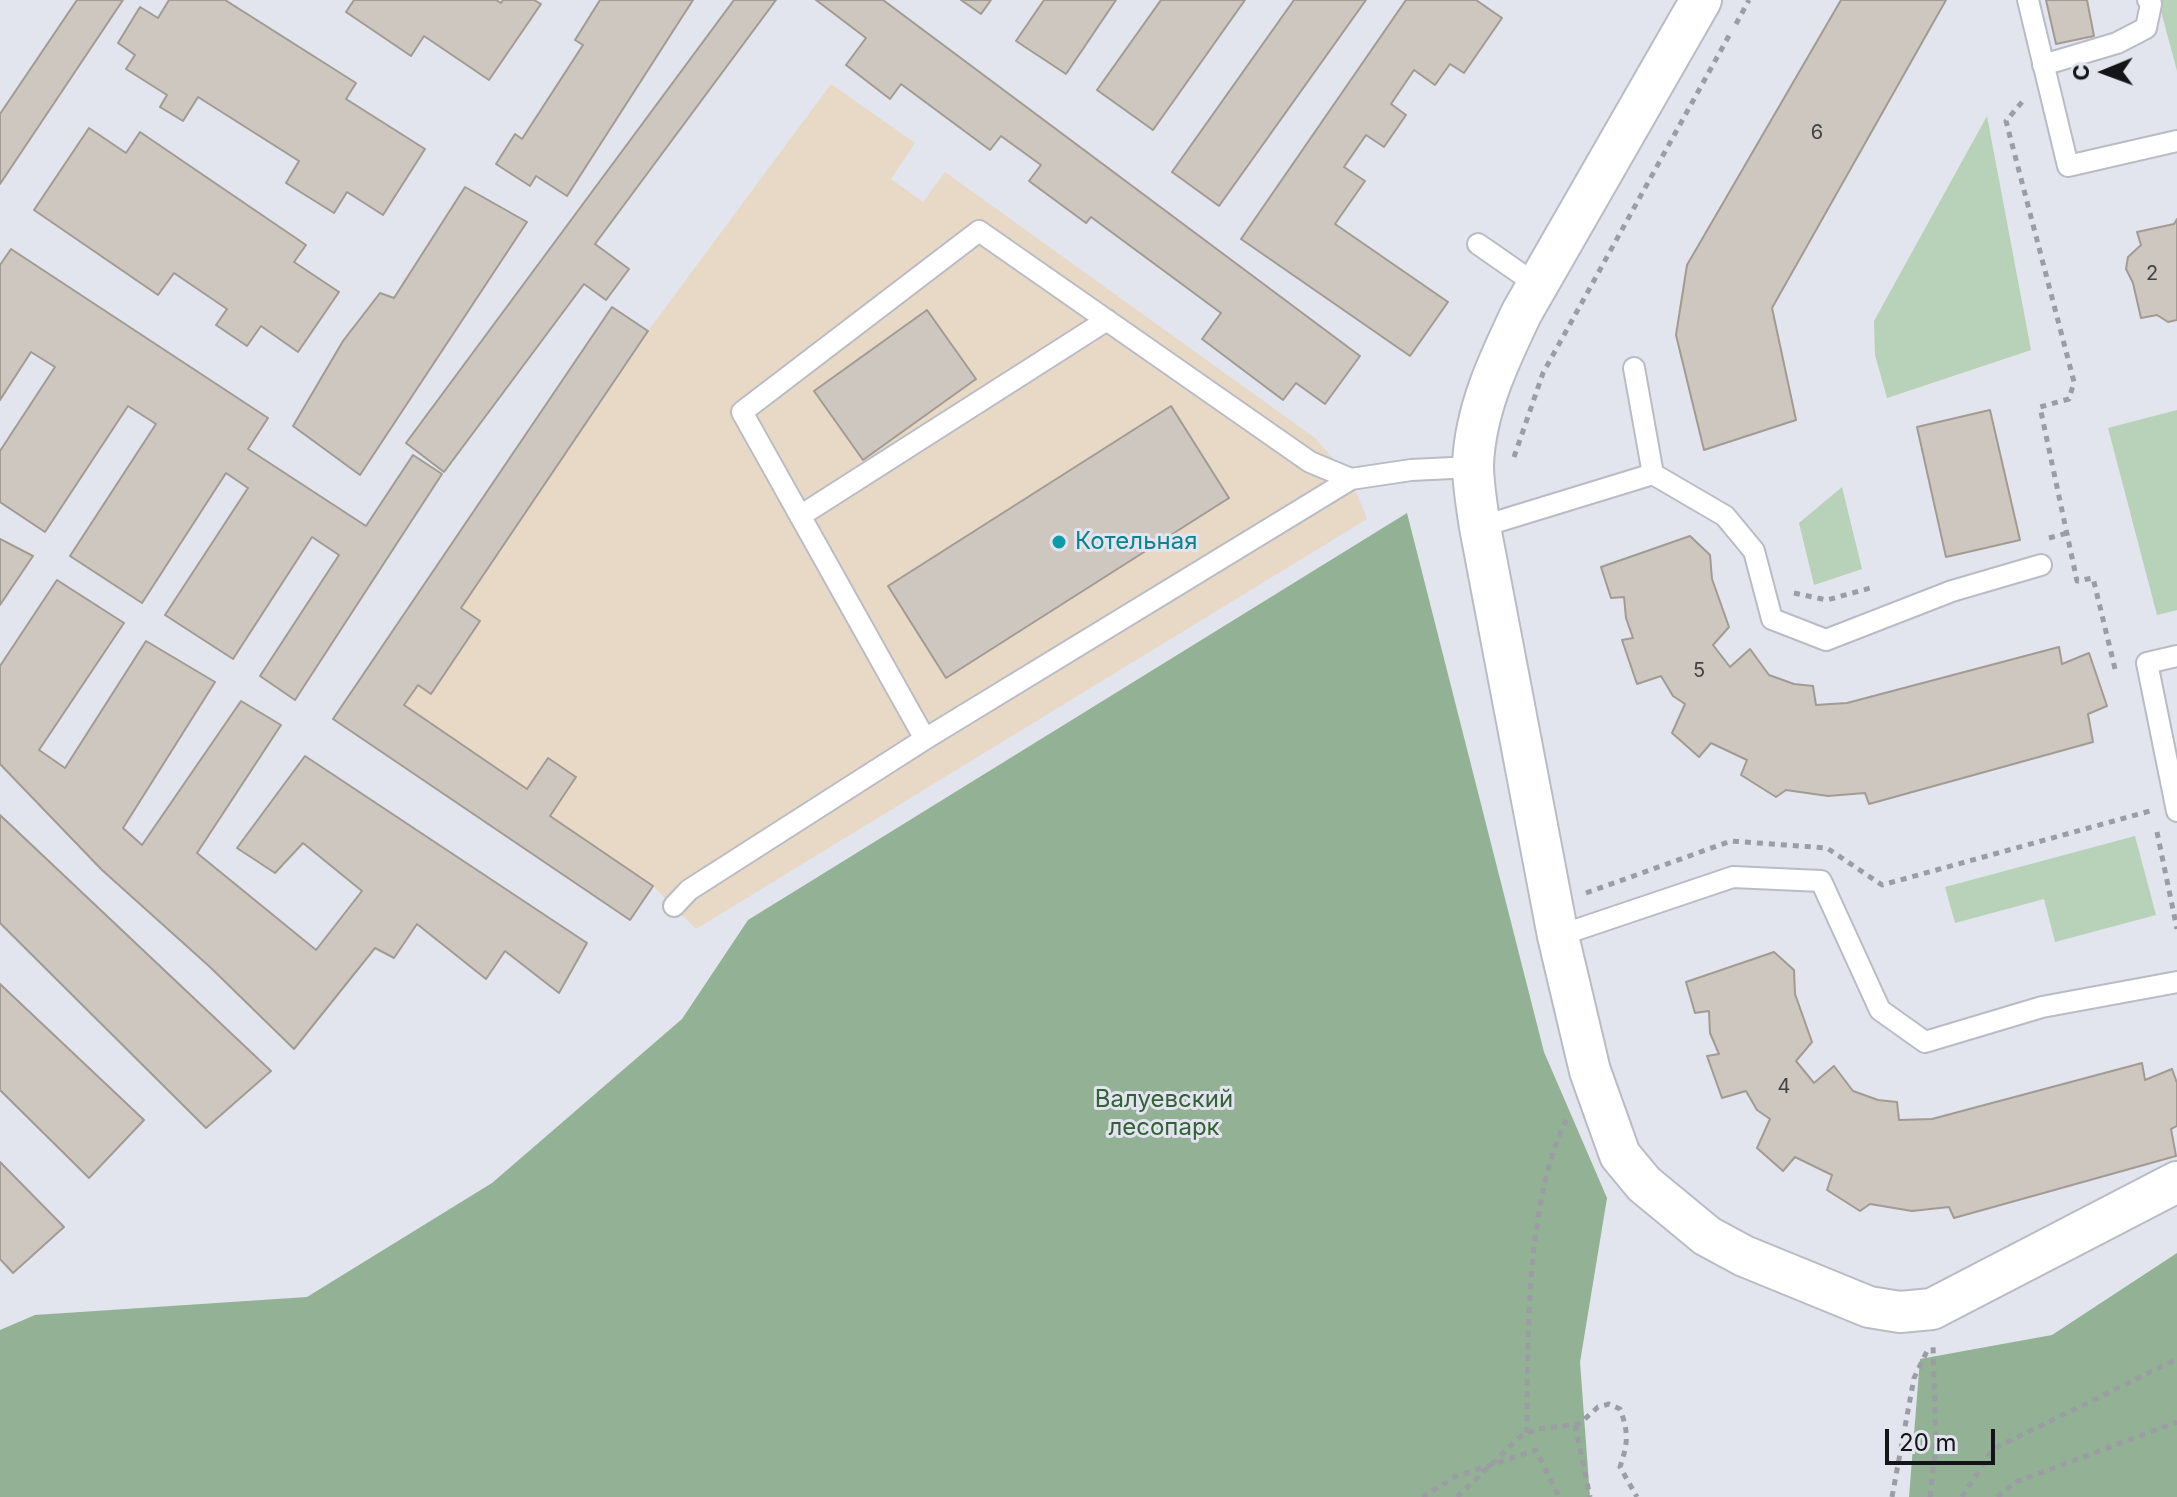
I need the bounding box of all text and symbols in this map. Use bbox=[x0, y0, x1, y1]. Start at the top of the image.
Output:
north arrow bbox=[2065, 32, 2145, 112]
text: С bbox=[2068, 64, 2094, 81]
house number: 6 bbox=[1811, 121, 1823, 145]
house number: 2 bbox=[2146, 262, 2158, 286]
place label: Котельная bbox=[1075, 528, 1198, 556]
marker: Котельная bbox=[1050, 533, 1068, 551]
house number: 5 bbox=[1693, 659, 1705, 683]
house number: 4 bbox=[1778, 1075, 1790, 1099]
park label: Валуевский лесопарк bbox=[1095, 1086, 1233, 1142]
scale bar bbox=[1889, 1413, 1999, 1463]
text: 20 m bbox=[1899, 1428, 1957, 1457]

